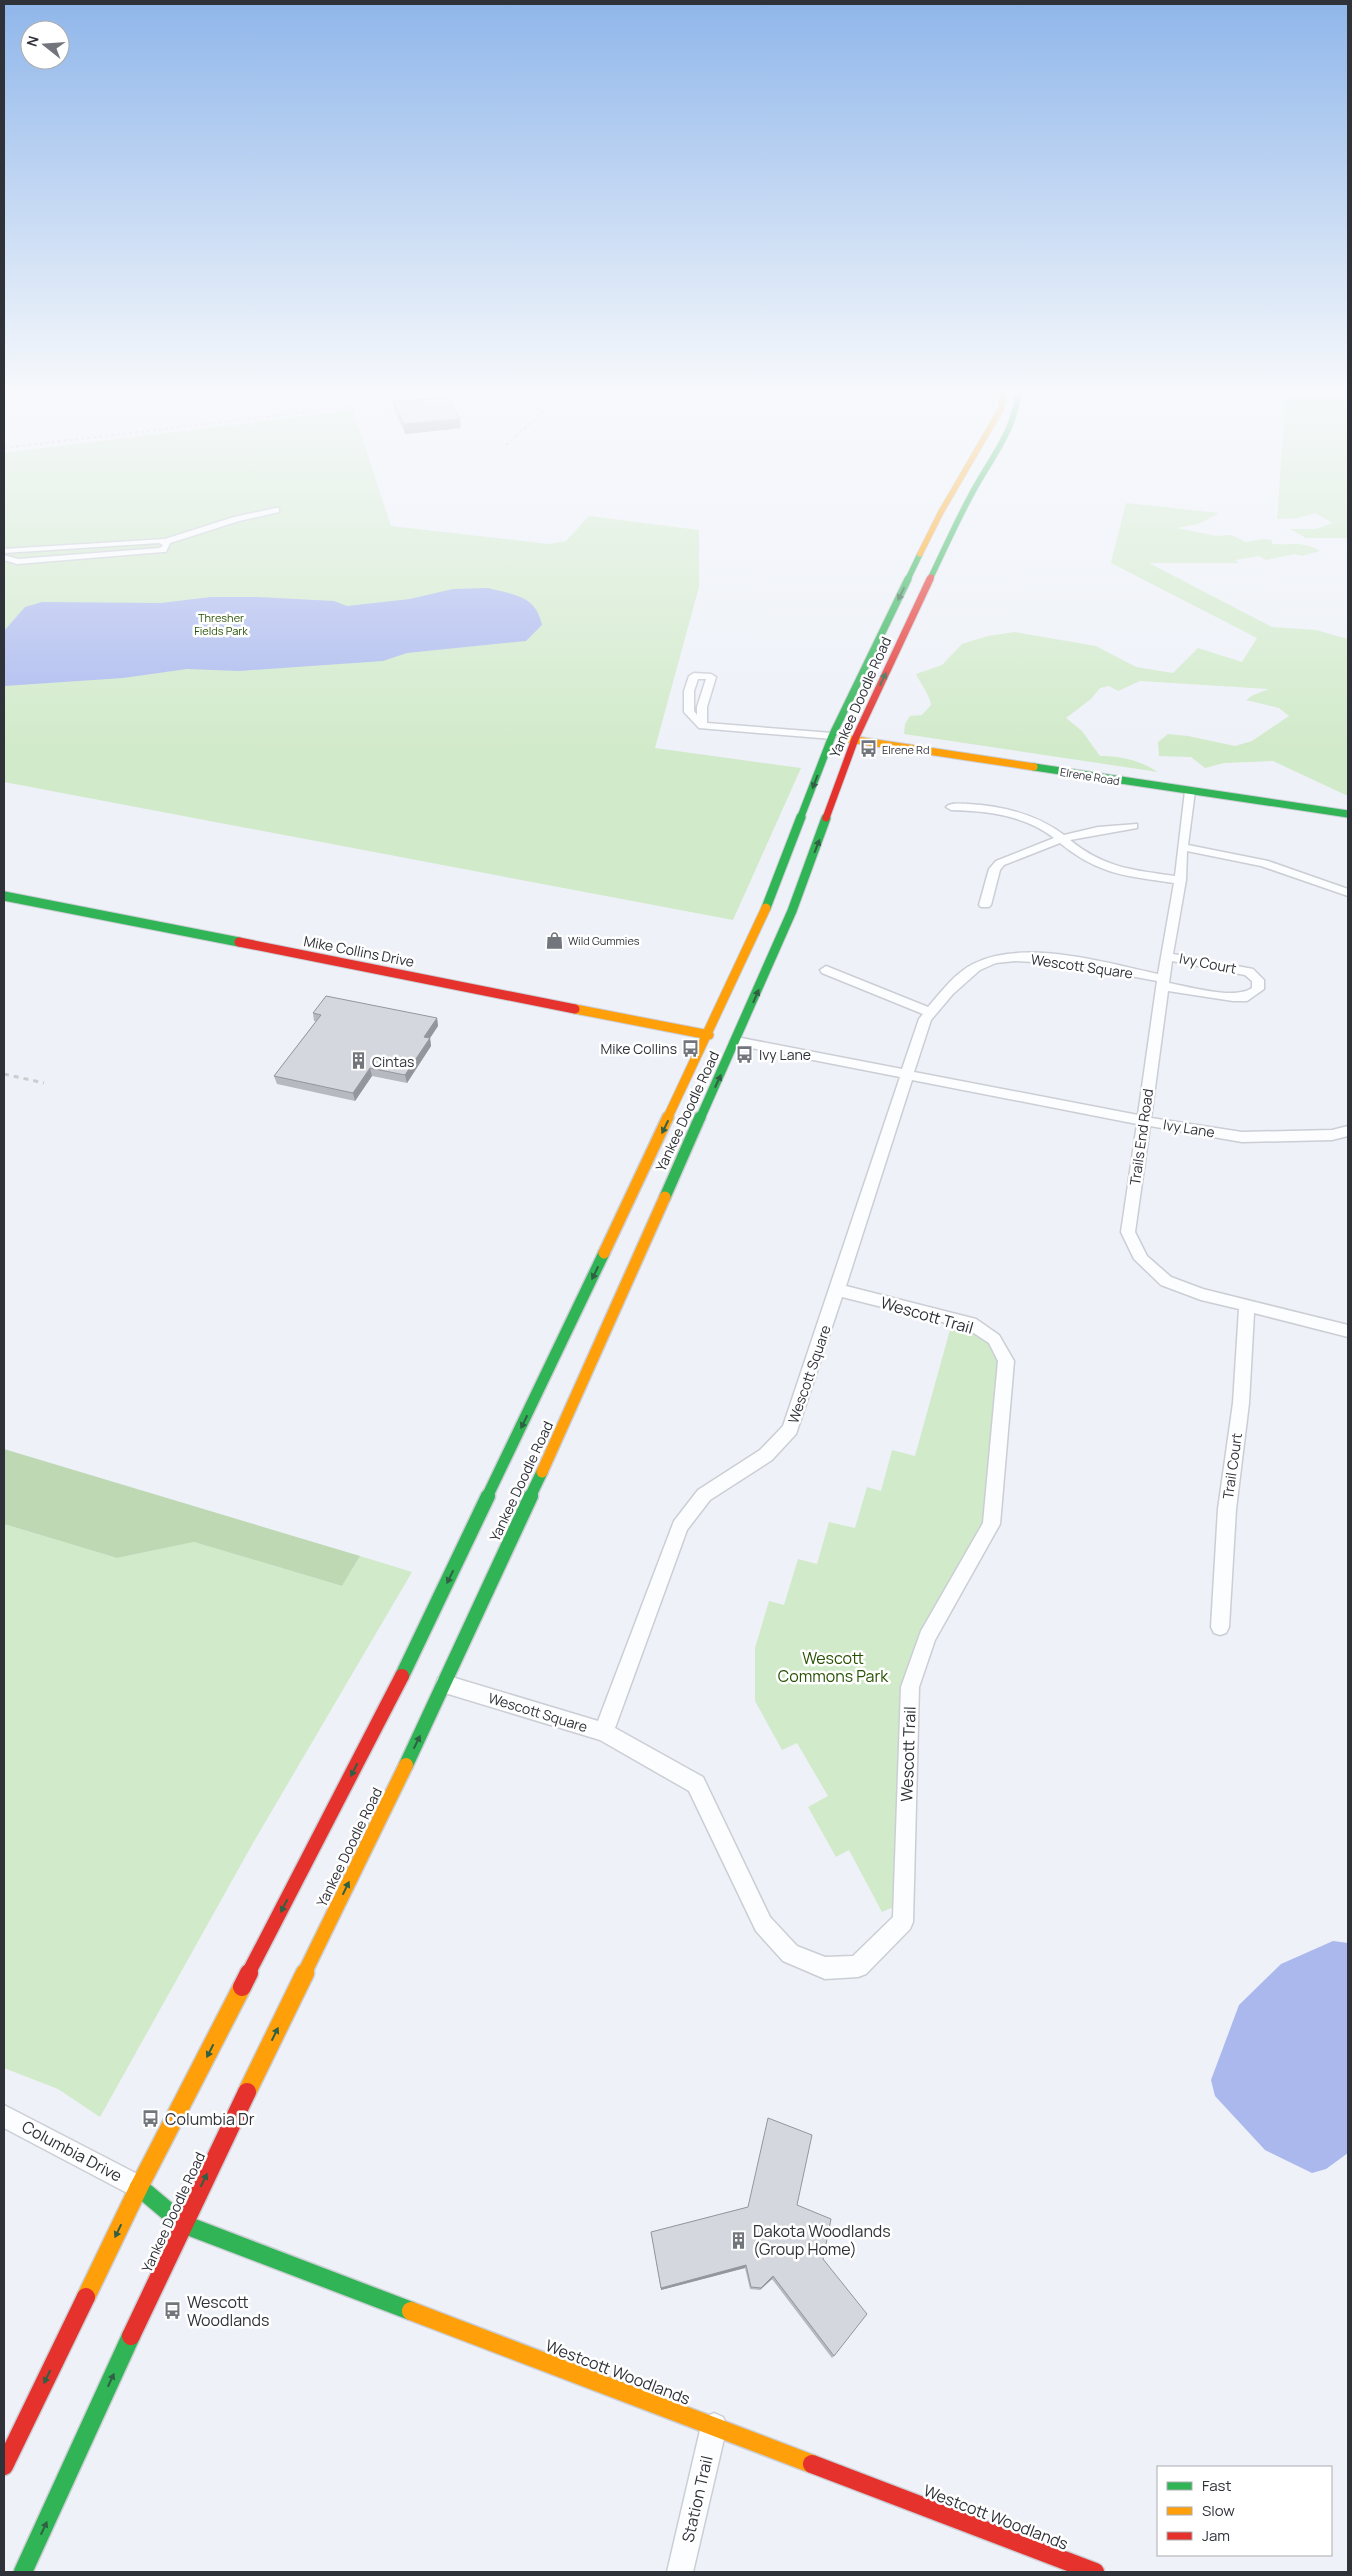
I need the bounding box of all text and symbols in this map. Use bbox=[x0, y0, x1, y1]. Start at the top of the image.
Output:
north arrow bbox=[20, 20, 70, 70]
text: N bbox=[22, 33, 43, 49]
one-way arrow bbox=[897, 587, 905, 602]
park label: Thresher Fields Park bbox=[194, 610, 248, 638]
street label: Yankee Doodle Road bbox=[825, 634, 895, 760]
one-way arrow bbox=[879, 672, 887, 686]
bus stop icon: Elrene Rd bbox=[858, 739, 878, 759]
place label: Elrene Rd bbox=[882, 742, 930, 757]
street label: Elrene Road bbox=[1059, 764, 1121, 788]
one-way arrow bbox=[811, 774, 818, 789]
one-way arrow bbox=[814, 838, 822, 853]
shop icon: Wild Gummies bbox=[544, 930, 564, 950]
street label: Mike Collins Drive bbox=[302, 931, 416, 971]
place label: Wild Gummies bbox=[568, 933, 640, 948]
street label: Ivy Court bbox=[1178, 948, 1239, 978]
street label: Wescott Square bbox=[1030, 949, 1134, 983]
one-way arrow bbox=[752, 989, 760, 1003]
bus stop icon: Mike Collins bbox=[681, 1038, 701, 1058]
place label: Mike Collins bbox=[600, 1039, 677, 1058]
bus stop icon: Ivy Lane bbox=[735, 1044, 755, 1064]
place label: Ivy Lane bbox=[759, 1045, 811, 1064]
street label: Yankee Doodle Road bbox=[651, 1048, 723, 1174]
building icon: Cintas bbox=[348, 1051, 368, 1071]
place label: Cintas bbox=[372, 1052, 414, 1071]
one-way arrow bbox=[714, 1074, 722, 1088]
street label: Trails End Road bbox=[1125, 1087, 1157, 1187]
street label: Ivy Lane bbox=[1162, 1115, 1216, 1141]
one-way arrow bbox=[661, 1119, 669, 1134]
one-way arrow bbox=[591, 1266, 599, 1280]
street label: Wescott Trail bbox=[878, 1291, 976, 1339]
street label: Wescott Square bbox=[783, 1322, 835, 1426]
one-way arrow bbox=[520, 1414, 528, 1429]
street label: Yankee Doodle Road bbox=[485, 1418, 557, 1544]
street label: Trail Court bbox=[1218, 1431, 1246, 1500]
one-way arrow bbox=[446, 1570, 454, 1584]
park label: Wescott Commons Park bbox=[778, 1647, 889, 1687]
street label: Wescott Square bbox=[486, 1688, 590, 1736]
street label: Wescott Trail bbox=[895, 1706, 921, 1802]
one-way arrow bbox=[413, 1734, 421, 1749]
one-way arrow bbox=[350, 1762, 358, 1777]
street label: Yankee Doodle Road bbox=[312, 1784, 386, 1910]
one-way arrow bbox=[342, 1881, 350, 1895]
one-way arrow bbox=[280, 1899, 288, 1913]
one-way arrow bbox=[271, 2027, 279, 2041]
one-way arrow bbox=[206, 2043, 214, 2058]
place label: Columbia Dr bbox=[165, 2108, 255, 2130]
bus stop icon: Columbia Dr bbox=[141, 2109, 161, 2129]
street label: Columbia Drive bbox=[18, 2115, 126, 2187]
street label: Yankee Doodle Road bbox=[137, 2149, 209, 2275]
one-way arrow bbox=[200, 2173, 208, 2187]
place label: Dakota Woodlands (Group Home) bbox=[753, 2220, 891, 2260]
one-way arrow bbox=[114, 2224, 122, 2238]
building icon: Dakota Woodlands (Group Home) bbox=[729, 2230, 749, 2250]
place label: Wescott Woodlands bbox=[187, 2291, 269, 2331]
bus stop icon: Wescott Woodlands bbox=[163, 2301, 183, 2321]
street label: Westcott Woodlands bbox=[542, 2334, 694, 2410]
one-way arrow bbox=[43, 2370, 51, 2384]
one-way arrow bbox=[108, 2373, 116, 2387]
street label: Station Trail bbox=[676, 2454, 718, 2544]
legend bbox=[1157, 2466, 1332, 2556]
text: Fast bbox=[1202, 2475, 1231, 2496]
street label: Westcott Woodlands bbox=[920, 2479, 1072, 2555]
text: Slow bbox=[1202, 2500, 1235, 2521]
one-way arrow bbox=[40, 2521, 48, 2535]
text: Jam bbox=[1202, 2525, 1230, 2546]

